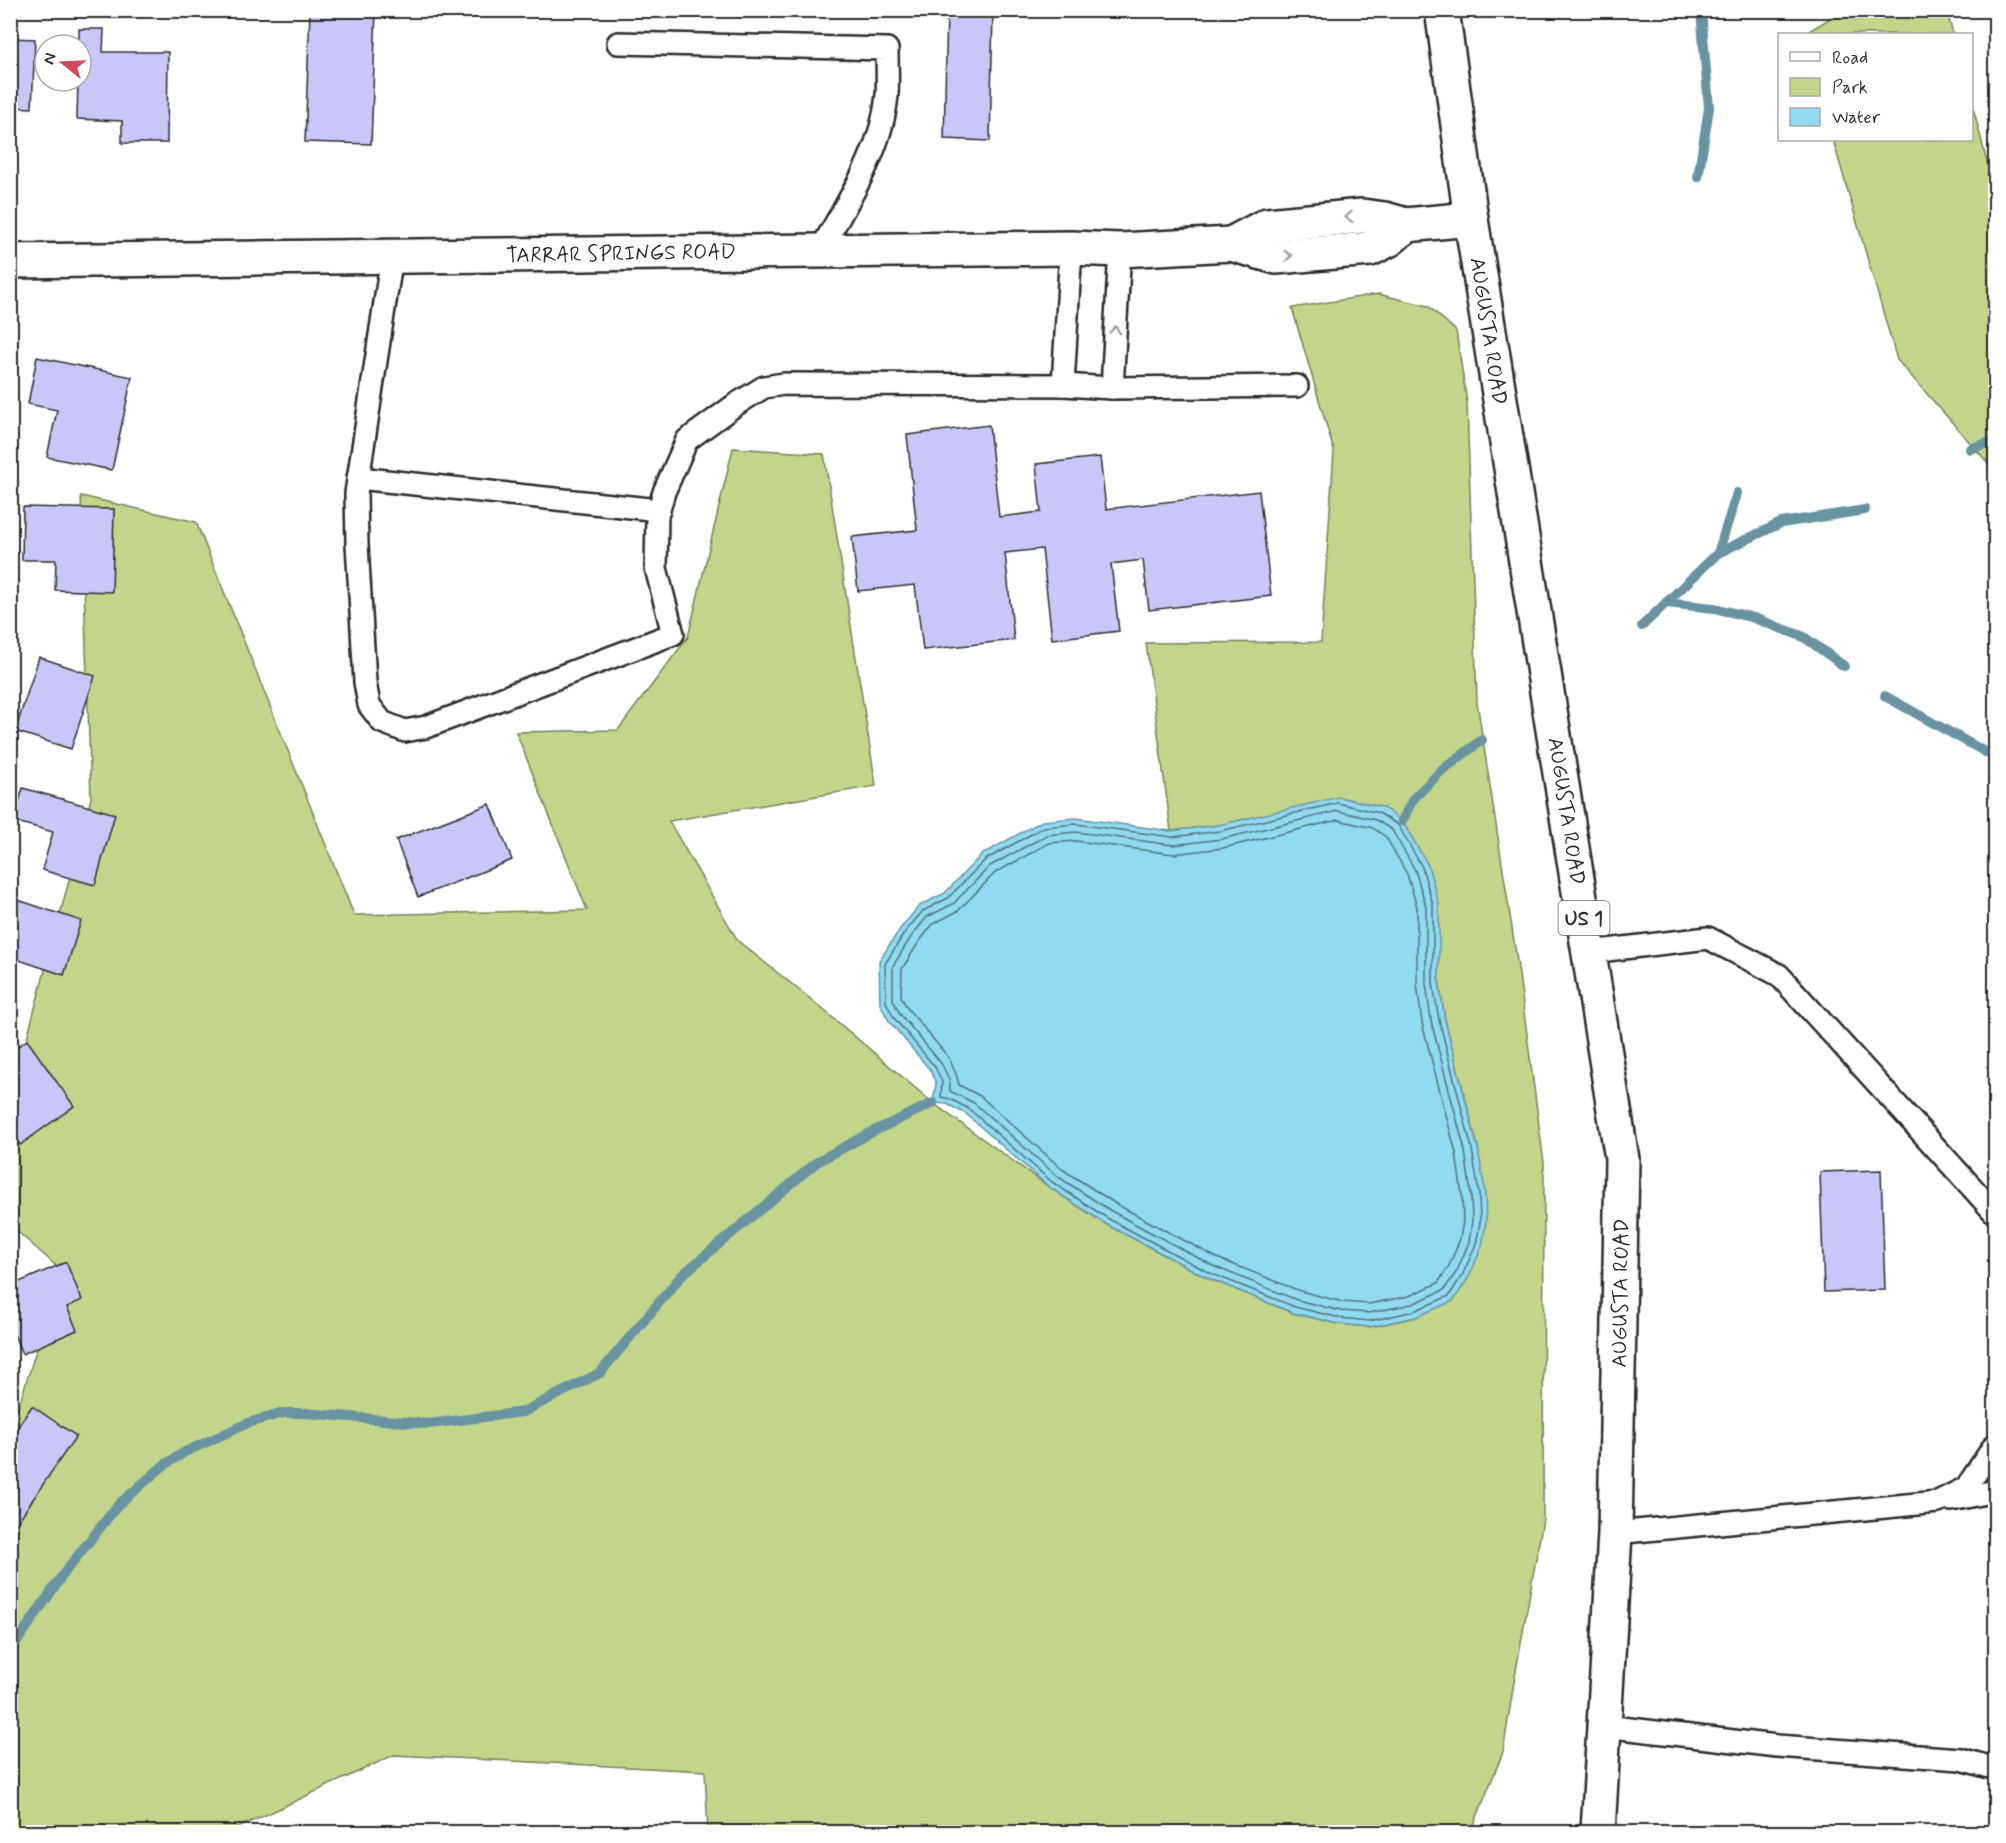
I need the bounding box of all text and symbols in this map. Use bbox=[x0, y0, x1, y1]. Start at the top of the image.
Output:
north arrow bbox=[33, 33, 93, 93]
legend bbox=[1778, 33, 1973, 141]
text: Road bbox=[1832, 46, 1868, 70]
text: N bbox=[39, 51, 62, 67]
text: Park bbox=[1832, 76, 1868, 100]
text: Water bbox=[1832, 106, 1881, 130]
one-way arrow bbox=[1344, 210, 1353, 223]
street label: TARRAR SPRINGS ROAD bbox=[506, 238, 736, 270]
one-way arrow bbox=[1283, 250, 1292, 263]
street label: AUGUSTA ROAD bbox=[1463, 255, 1513, 407]
one-way arrow bbox=[1109, 325, 1122, 334]
street label: AUGUSTA ROAD bbox=[1541, 735, 1591, 887]
road number: US 1 bbox=[1558, 901, 1610, 935]
street label: AUGUSTA ROAD bbox=[1606, 1218, 1636, 1368]

